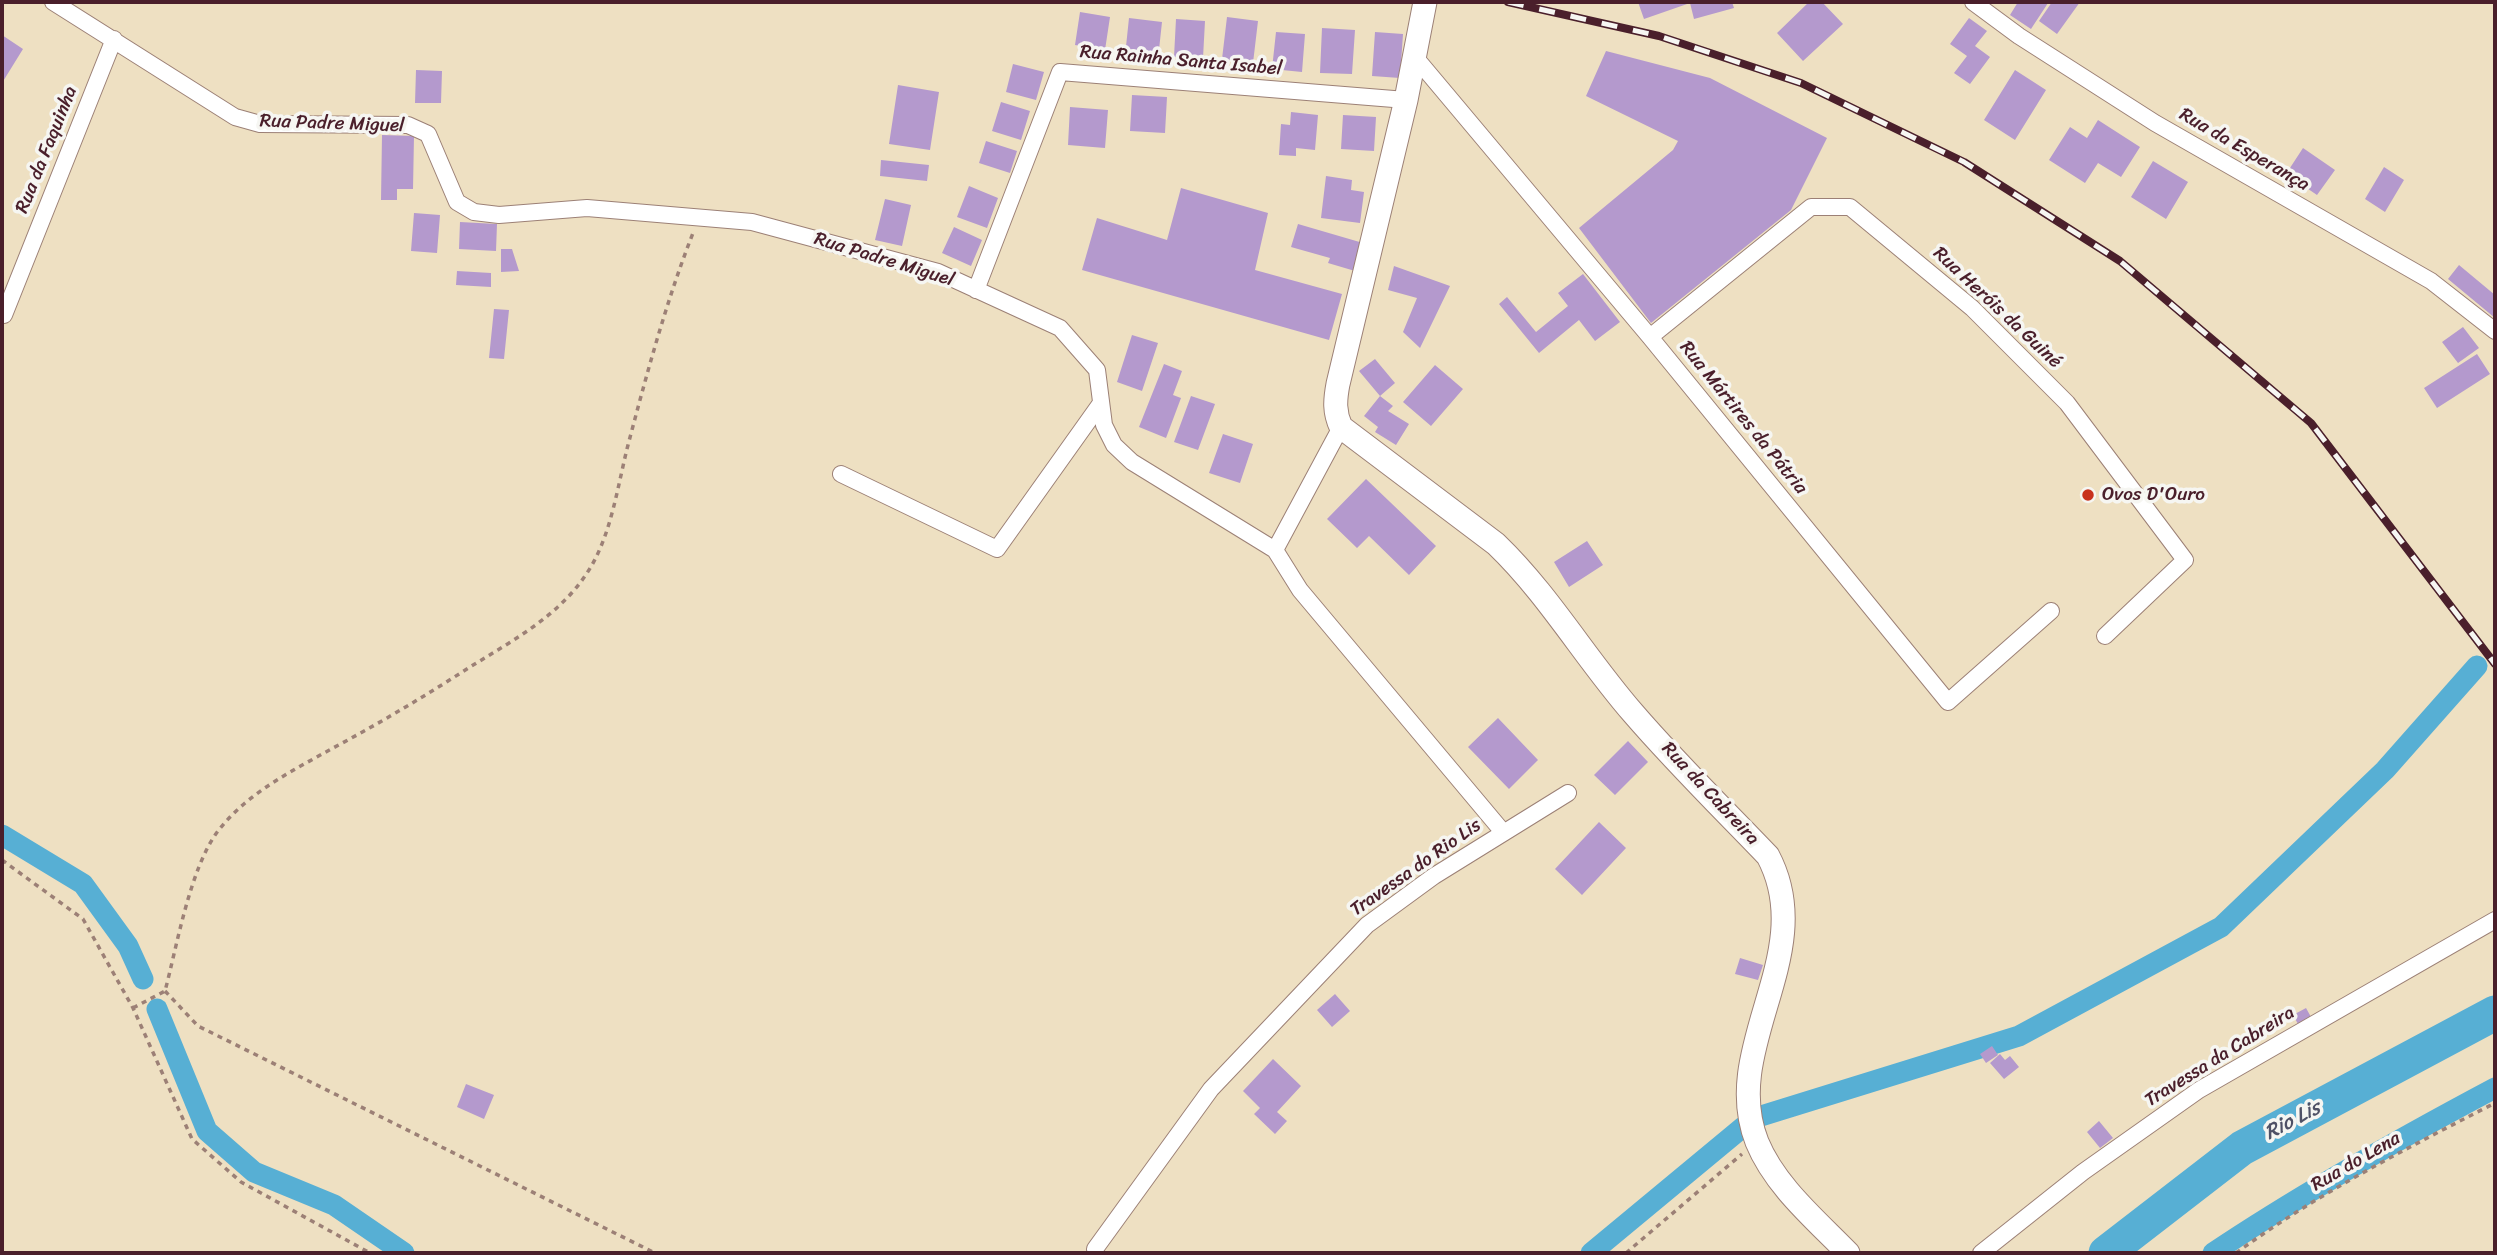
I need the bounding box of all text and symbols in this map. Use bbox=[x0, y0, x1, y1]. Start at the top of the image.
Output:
street label: Rua Rainha Santa Isabel bbox=[1079, 41, 1283, 81]
street label: Rua da Faquinha bbox=[11, 83, 83, 217]
street label: Rua da Esperança bbox=[2175, 104, 2313, 196]
street label: Rua Padre Miguel bbox=[259, 110, 405, 138]
street label: Rua Padre Miguel bbox=[811, 228, 957, 292]
street label: Rua Heróis da Guiné bbox=[1928, 243, 2066, 373]
street label: Rua Mártires da Pátria bbox=[1674, 337, 1812, 499]
place label: Ovos D'Ouro bbox=[2102, 484, 2205, 506]
marker: Ovos D'Ouro bbox=[2080, 487, 2096, 503]
street label: Rua da Cabreira bbox=[1656, 738, 1764, 850]
street label: Travessa do Rio Lis bbox=[1346, 814, 1486, 922]
street label: Travessa da Cabreira bbox=[2141, 1002, 2299, 1112]
water label: Rio Lis bbox=[2261, 1096, 2325, 1146]
street label: Rua do Lena bbox=[2307, 1127, 2405, 1197]

